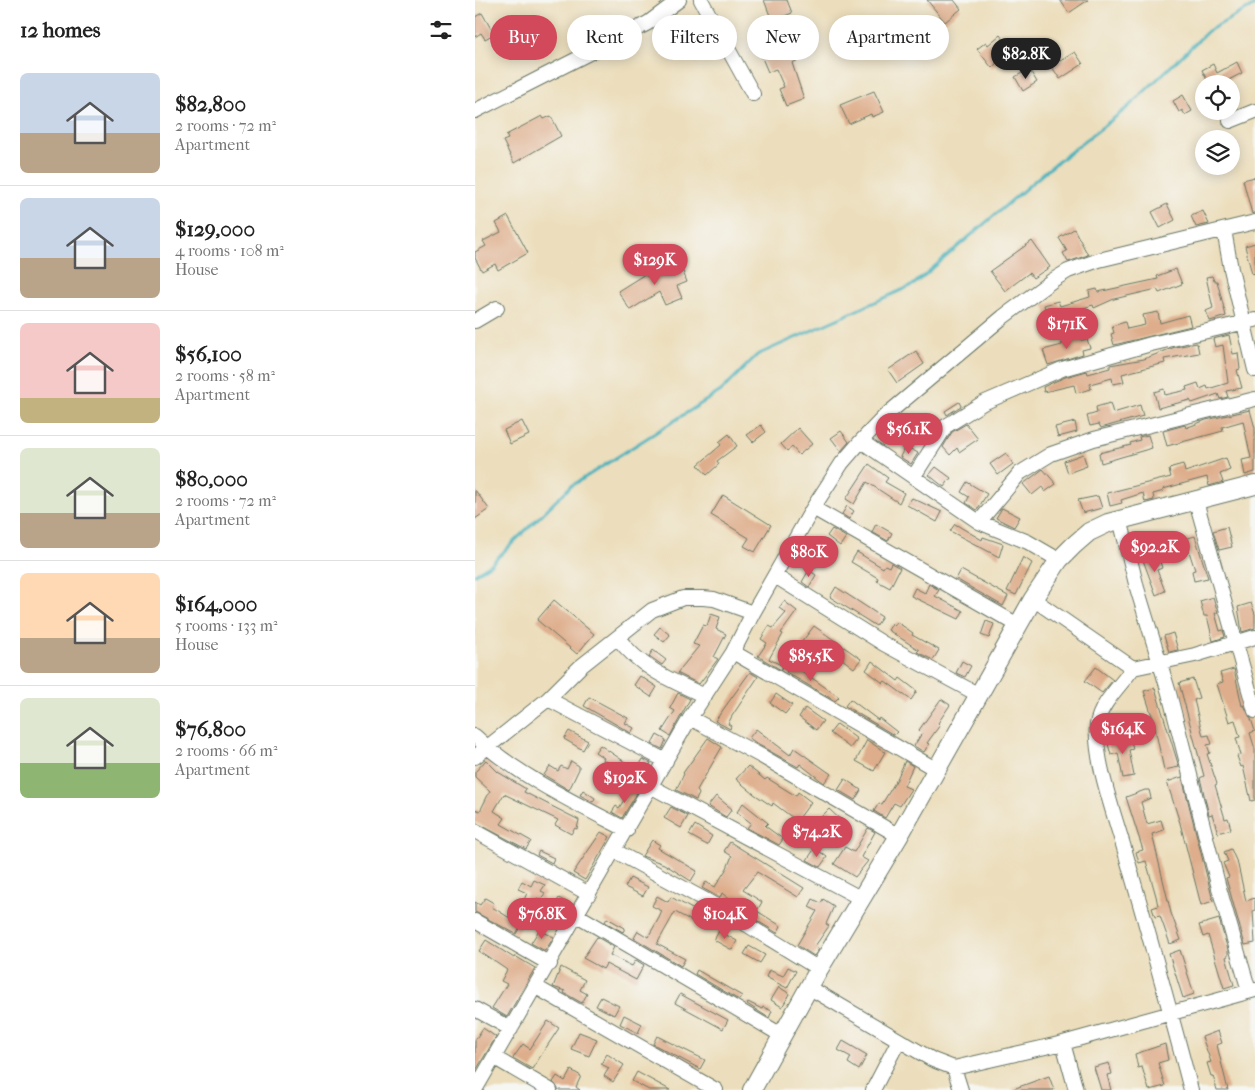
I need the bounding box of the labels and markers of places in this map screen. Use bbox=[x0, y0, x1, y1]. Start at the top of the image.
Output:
pin: $82.8K bbox=[985, 38, 1067, 80]
pin: $129K bbox=[620, 244, 690, 286]
pin: $171K bbox=[1032, 308, 1102, 350]
pin: $56.1K bbox=[868, 412, 950, 455]
pin: $92.2K bbox=[1114, 530, 1196, 573]
pin: $80K bbox=[779, 536, 839, 578]
pin: $85.5K bbox=[770, 640, 852, 682]
pin: $164K bbox=[1088, 712, 1158, 755]
pin: $192K bbox=[590, 762, 660, 804]
pin: $74.2K bbox=[776, 816, 858, 858]
pin: $76.8K bbox=[501, 898, 583, 940]
pin: $104K bbox=[690, 898, 760, 940]

